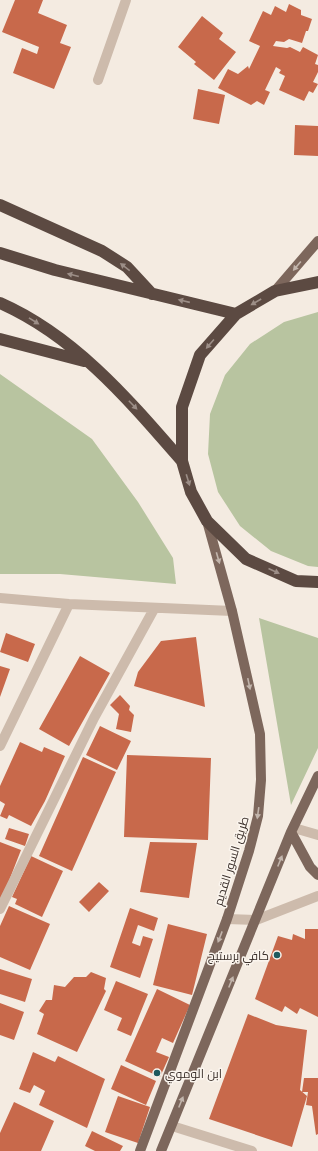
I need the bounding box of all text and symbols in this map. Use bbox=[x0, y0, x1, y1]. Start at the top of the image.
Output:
one-way arrow bbox=[292, 261, 301, 271]
one-way arrow bbox=[119, 262, 130, 271]
one-way arrow bbox=[67, 272, 79, 278]
one-way arrow bbox=[178, 298, 191, 304]
one-way arrow bbox=[250, 299, 262, 306]
one-way arrow bbox=[29, 317, 40, 324]
one-way arrow bbox=[206, 338, 215, 349]
one-way arrow bbox=[128, 400, 137, 410]
one-way arrow bbox=[185, 474, 191, 486]
one-way arrow bbox=[215, 552, 221, 564]
one-way arrow bbox=[268, 568, 279, 574]
one-way arrow bbox=[247, 678, 253, 690]
one-way arrow bbox=[255, 807, 261, 819]
street label: طريق السور القديم bbox=[210, 814, 253, 908]
one-way arrow bbox=[277, 855, 283, 867]
one-way arrow bbox=[216, 931, 222, 943]
place label: كافي برستيج bbox=[208, 948, 269, 966]
marker: كافي برستيج bbox=[272, 950, 282, 960]
one-way arrow bbox=[228, 975, 234, 987]
place label: ابن الوموي bbox=[165, 1066, 222, 1084]
marker: ابن الوموي bbox=[152, 1068, 162, 1078]
one-way arrow bbox=[179, 1096, 185, 1108]

